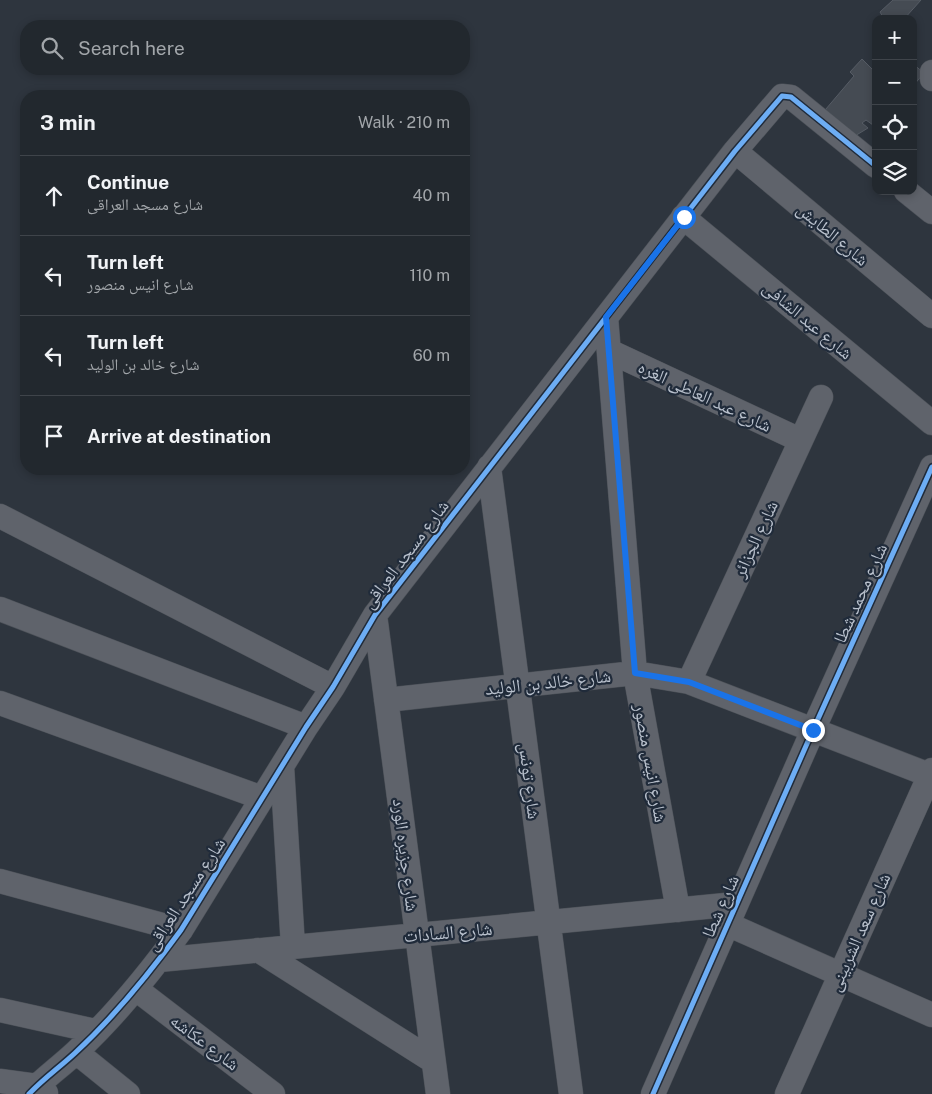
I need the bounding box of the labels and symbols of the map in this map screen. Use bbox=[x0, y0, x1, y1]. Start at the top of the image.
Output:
street label: شارع الطايش bbox=[792, 198, 873, 271]
route start bbox=[673, 206, 696, 229]
street label: شارع عبد الشافى bbox=[758, 276, 857, 364]
street label: شارع عبد العاطى الغره bbox=[635, 356, 775, 437]
street label: شارع مسجد العراقى bbox=[357, 496, 454, 613]
street label: شارع الجزائر bbox=[728, 497, 783, 582]
street label: شارع محمد شطا bbox=[829, 540, 892, 646]
street label: شارع خالد بن الوليد bbox=[484, 665, 612, 700]
street label: شارع انيس منصور bbox=[629, 701, 672, 824]
route end bbox=[802, 719, 825, 742]
street label: شارع تونس bbox=[514, 742, 545, 820]
street label: شارع جزيره الورد bbox=[388, 797, 423, 913]
street label: شارع مسجد العراقى bbox=[141, 833, 230, 955]
street label: شارع سعد الشربينى bbox=[824, 870, 895, 995]
street label: شارع شطا bbox=[697, 871, 744, 941]
street label: شارع السادات bbox=[403, 918, 493, 947]
street label: شارع عكاشه bbox=[166, 1009, 243, 1075]

